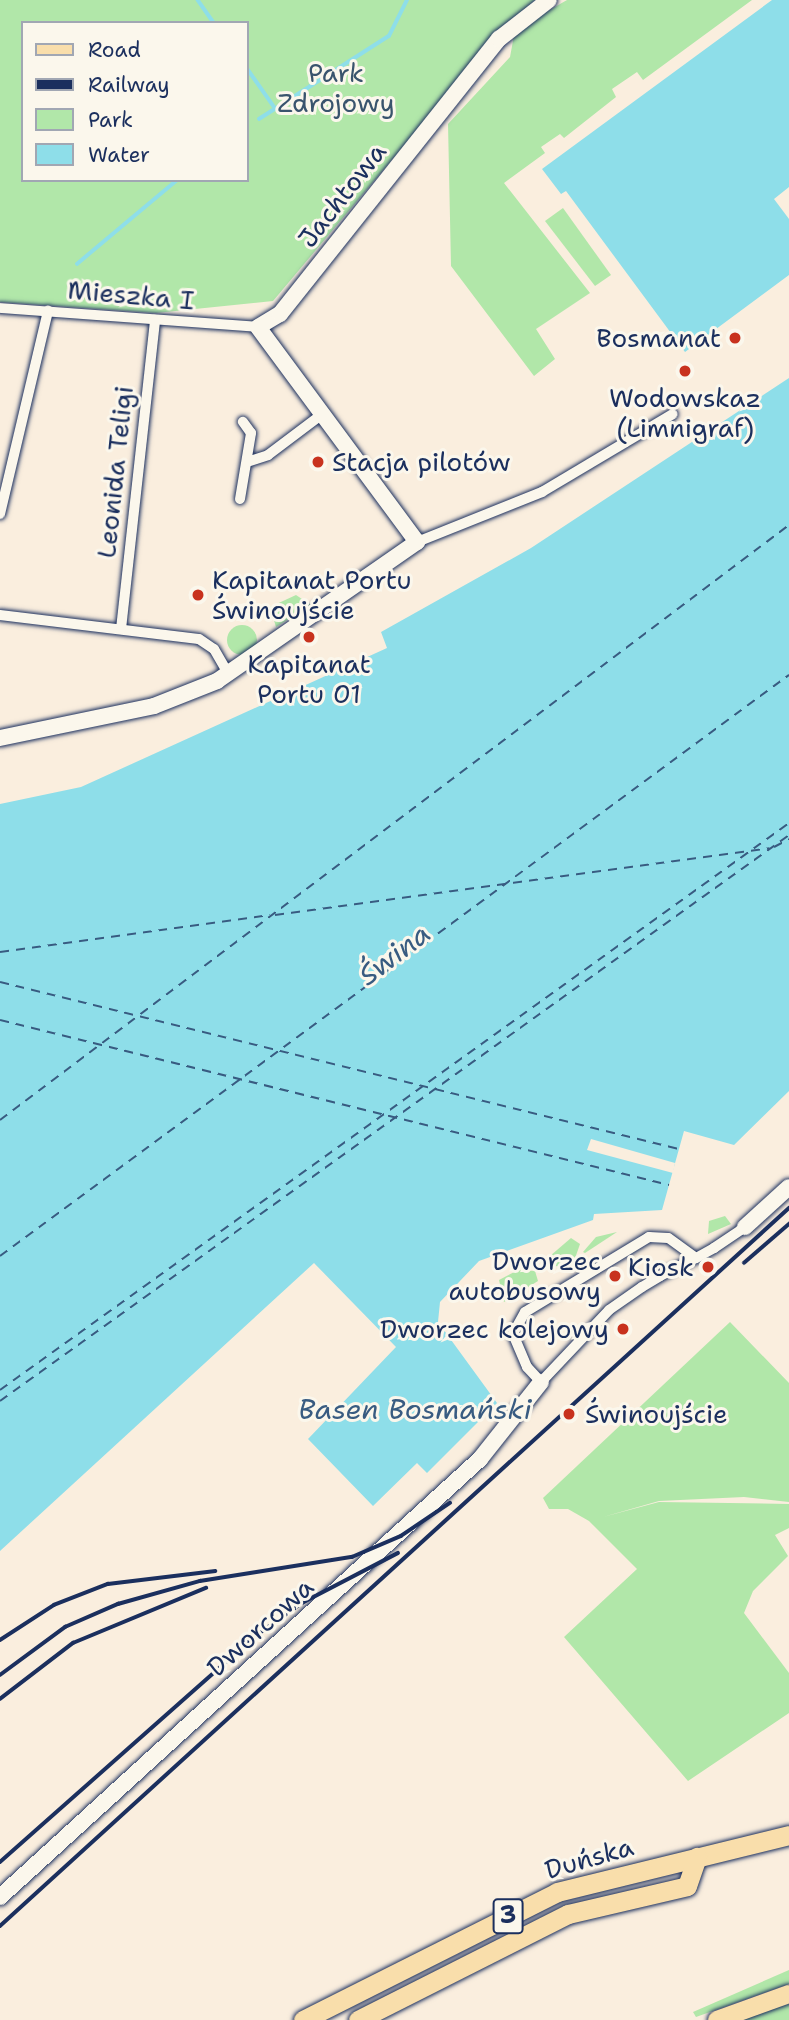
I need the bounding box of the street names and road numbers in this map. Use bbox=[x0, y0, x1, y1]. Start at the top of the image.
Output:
street label: Jachtowa bbox=[291, 136, 393, 254]
street label: Mieszka I bbox=[66, 274, 196, 316]
street label: Leonida Teligi bbox=[90, 384, 140, 560]
street label: Dworcowa bbox=[200, 1571, 320, 1683]
street label: Duńska bbox=[541, 1831, 637, 1885]
road number: 3 bbox=[492, 1896, 524, 1937]

